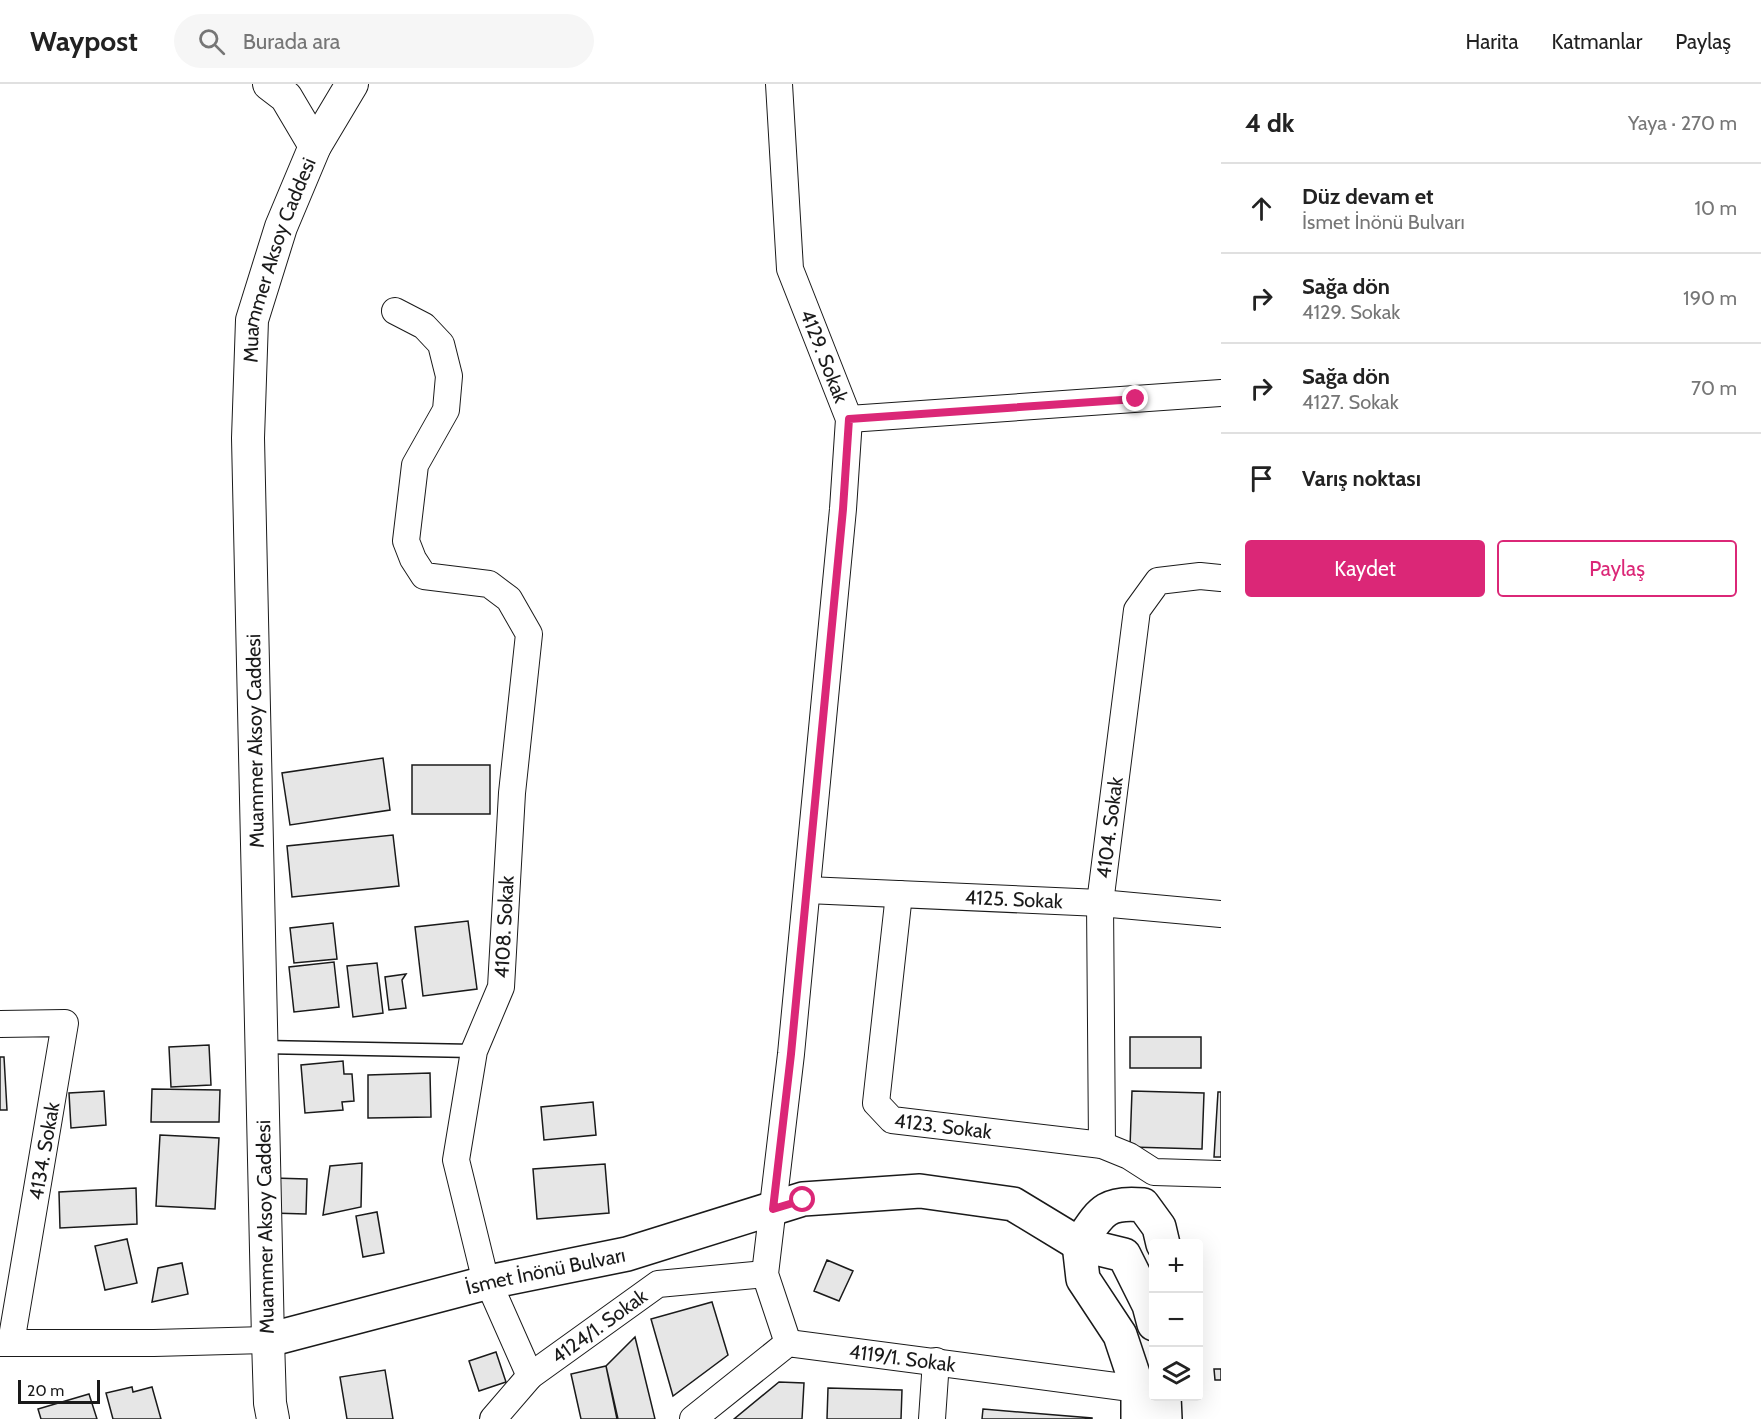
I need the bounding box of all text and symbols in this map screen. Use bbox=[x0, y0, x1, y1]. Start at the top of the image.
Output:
search box bbox=[174, 14, 594, 68]
text: Waypost bbox=[30, 24, 138, 58]
icon: search bbox=[195, 25, 228, 58]
text: Burada ara bbox=[243, 28, 340, 55]
text: Harita bbox=[1466, 29, 1519, 54]
text: Katmanlar bbox=[1552, 29, 1642, 54]
text: Paylaş bbox=[1675, 29, 1731, 54]
text: 4 dk bbox=[1245, 107, 1294, 139]
text: Yaya · 270 m bbox=[1628, 111, 1737, 135]
street label: Muammer Aksoy Caddesi bbox=[239, 154, 321, 363]
text: Düz devam et bbox=[1302, 183, 1434, 210]
icon: ahead bbox=[1245, 192, 1278, 225]
text: 10 m bbox=[1694, 196, 1737, 220]
text: İsmet İnönü Bulvarı bbox=[1302, 210, 1465, 234]
text: Sağa dön bbox=[1302, 273, 1390, 300]
icon: right bbox=[1245, 282, 1278, 315]
text: 190 m bbox=[1683, 286, 1737, 310]
text: 4129. Sokak bbox=[1302, 300, 1400, 324]
street label: 4129. Sokak bbox=[795, 306, 853, 406]
text: Sağa dön bbox=[1302, 363, 1390, 390]
icon: right bbox=[1245, 372, 1278, 405]
text: 70 m bbox=[1691, 376, 1737, 400]
route end bbox=[1122, 385, 1148, 411]
text: 4127. Sokak bbox=[1302, 390, 1399, 414]
icon: arrive bbox=[1245, 462, 1278, 495]
text: Varış noktası bbox=[1302, 465, 1421, 492]
button: Kaydet bbox=[1245, 540, 1485, 597]
button: Paylaş bbox=[1497, 540, 1737, 597]
street label: Muammer Aksoy Caddesi bbox=[241, 634, 269, 848]
street label: 4104. Sokak bbox=[1091, 775, 1128, 880]
street label: 4108. Sokak bbox=[489, 875, 519, 979]
street label: 4125. Sokak bbox=[964, 885, 1063, 913]
street label: 4134. Sokak bbox=[24, 1100, 64, 1202]
street label: 4123. Sokak bbox=[893, 1108, 993, 1144]
street label: Muammer Aksoy Caddesi bbox=[251, 1120, 279, 1334]
route start bbox=[789, 1186, 815, 1212]
map controls bbox=[1149, 1239, 1203, 1401]
button: + bbox=[1149, 1239, 1203, 1293]
street label: İsmet İnönü Bulvarı bbox=[463, 1243, 628, 1300]
street label: 4124/1. Sokak bbox=[547, 1284, 652, 1369]
button: − bbox=[1149, 1293, 1203, 1347]
street label: 4119/1. Sokak bbox=[848, 1339, 957, 1377]
button: layers bbox=[1149, 1347, 1203, 1401]
scale bar bbox=[18, 1377, 100, 1404]
text: 20 m bbox=[27, 1381, 64, 1400]

